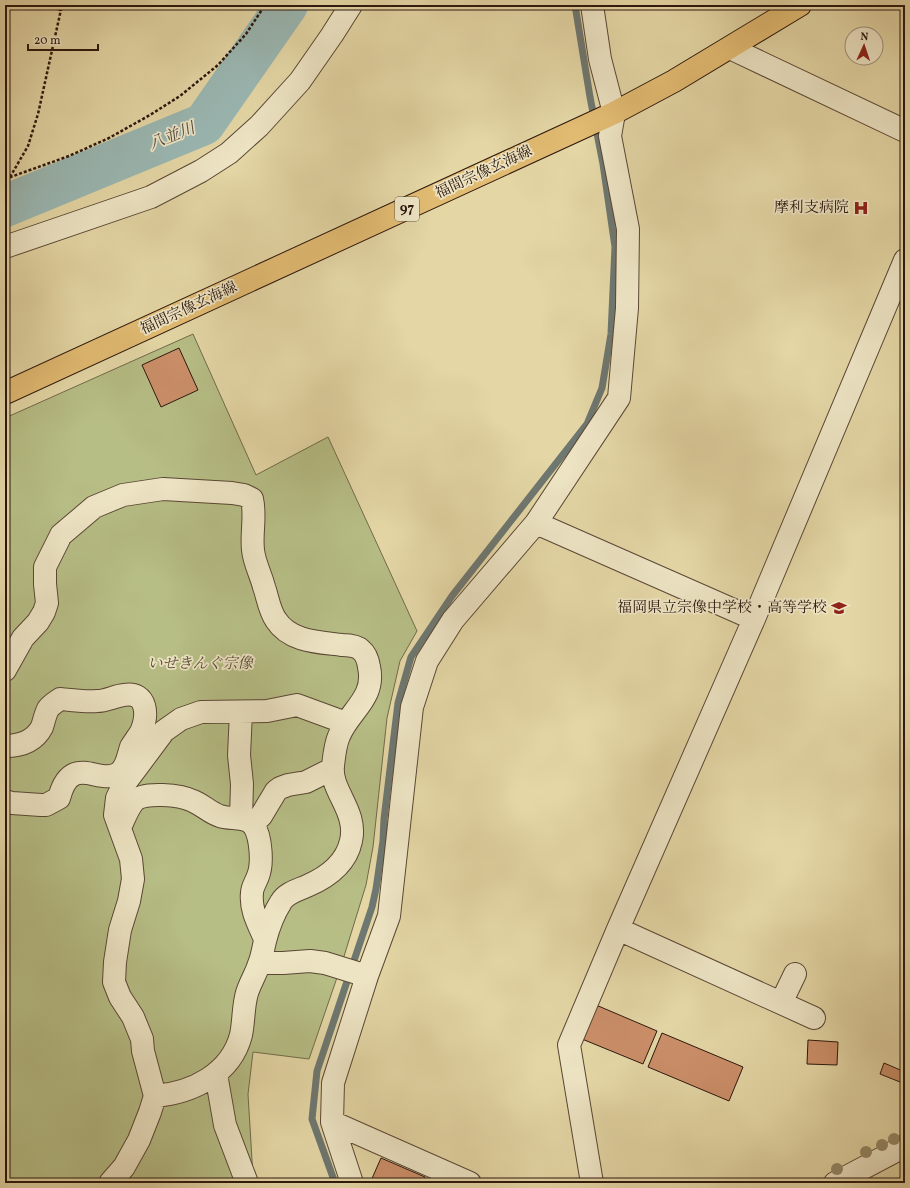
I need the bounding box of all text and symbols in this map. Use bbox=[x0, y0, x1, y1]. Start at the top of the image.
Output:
scale bar bbox=[28, 26, 98, 52]
north arrow bbox=[844, 26, 884, 66]
text: N bbox=[860, 30, 869, 45]
text: 20 m bbox=[34, 33, 61, 49]
water label: 八並川 bbox=[146, 117, 200, 156]
street label: 福間宗像玄海線 bbox=[432, 141, 536, 205]
road number: 97 bbox=[395, 197, 419, 221]
place label: 摩利支病院 bbox=[774, 198, 849, 219]
hospital icon: 摩利支病院 bbox=[852, 199, 870, 217]
street label: 福間宗像玄海線 bbox=[137, 277, 241, 341]
place label: 福岡県立宗像中学校・高等学校 bbox=[617, 598, 827, 619]
school or university icon: 福岡県立宗像中学校・高等学校 bbox=[830, 599, 848, 617]
park label: いせきんぐ宗像 bbox=[147, 654, 254, 675]

